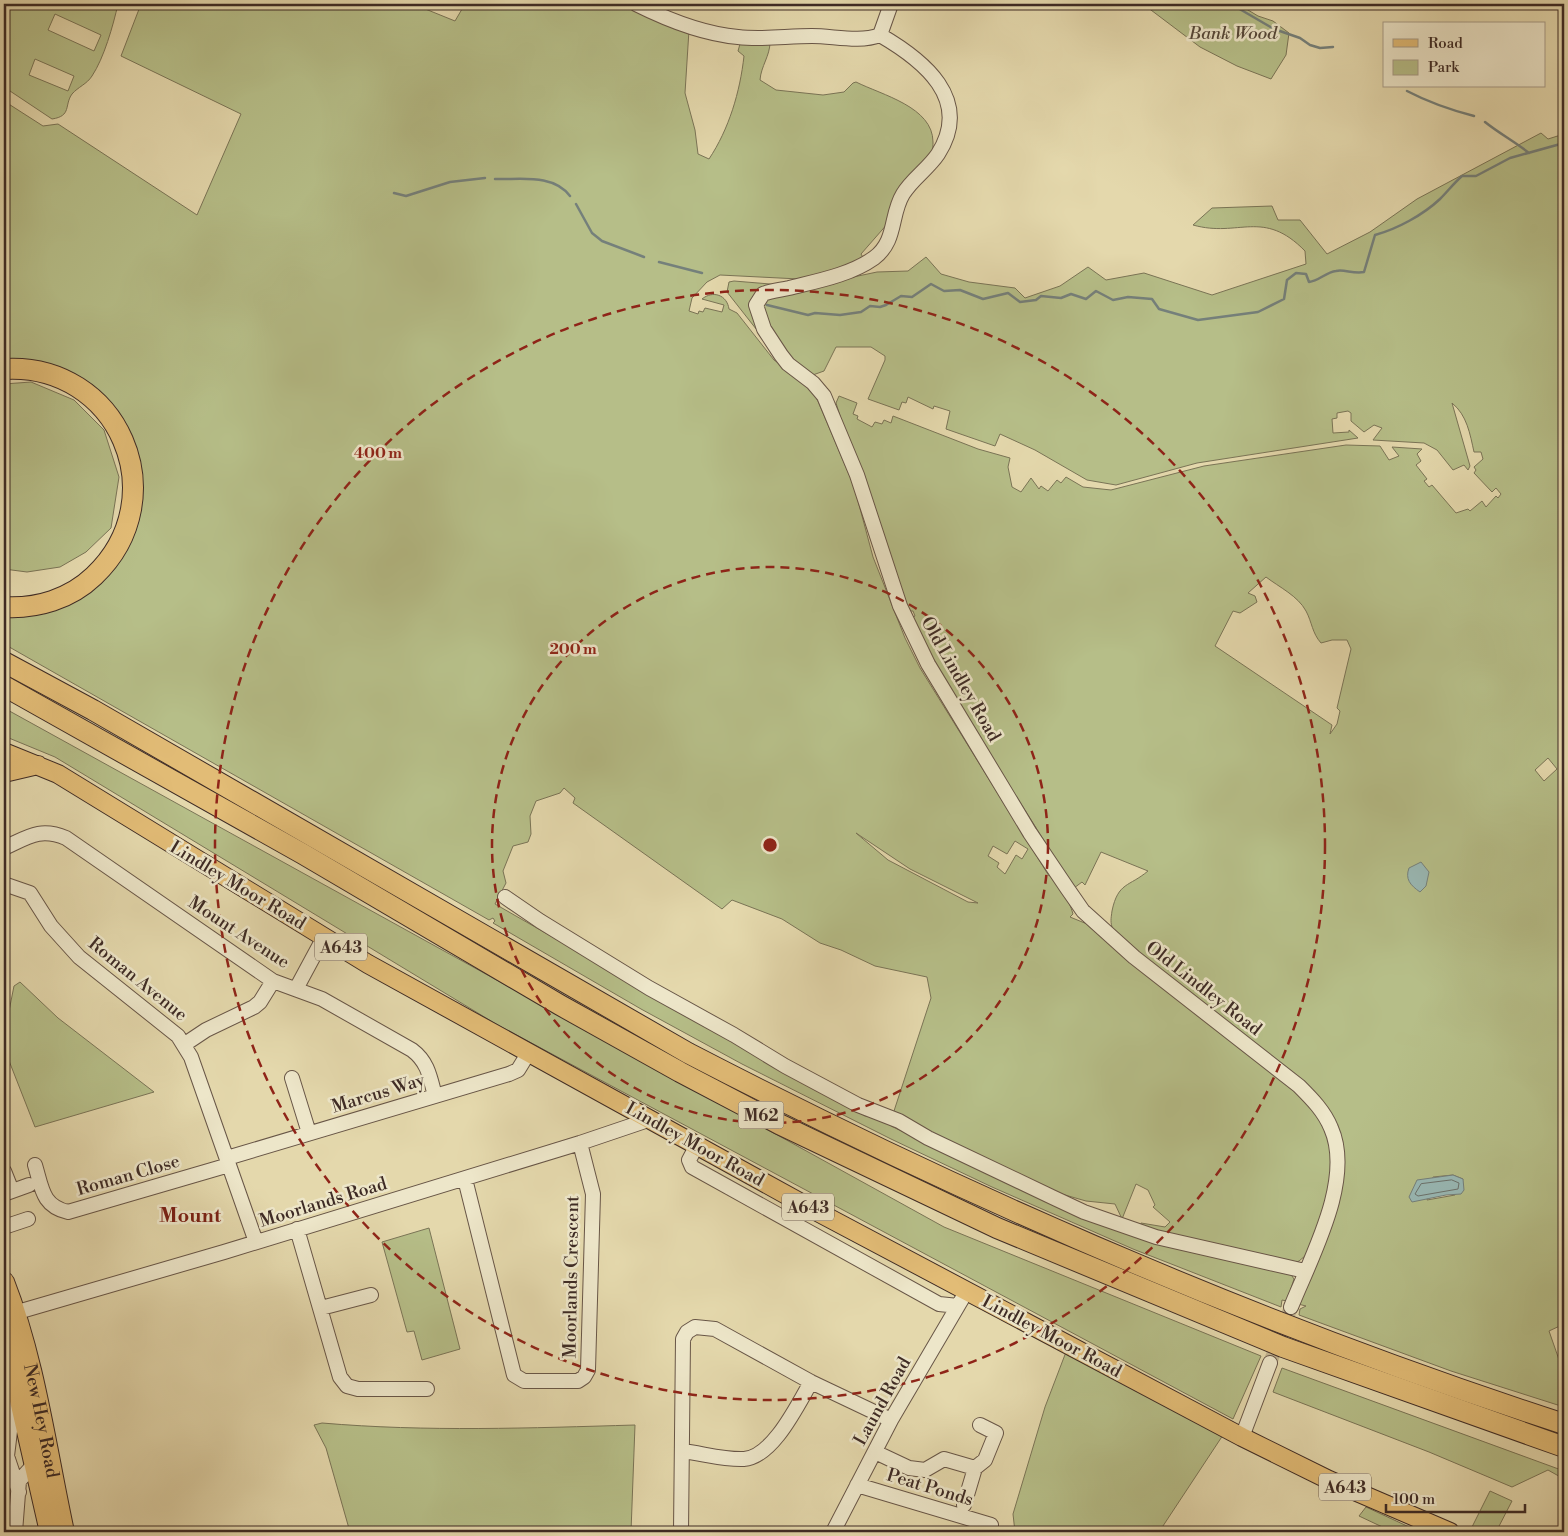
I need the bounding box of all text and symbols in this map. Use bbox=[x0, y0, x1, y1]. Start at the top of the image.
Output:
park label: Bank Wood bbox=[1188, 22, 1278, 45]
legend bbox=[1383, 22, 1546, 88]
text: Road bbox=[1428, 34, 1463, 53]
text: Park bbox=[1428, 58, 1460, 77]
text: 400 m bbox=[354, 444, 402, 463]
street label: Old Lindley Road bbox=[915, 613, 1006, 747]
text: 200 m bbox=[549, 640, 597, 659]
street label: Lindley Moor Road bbox=[165, 836, 311, 936]
centre of rings bbox=[761, 836, 779, 854]
street label: Mount Avenue bbox=[184, 891, 294, 974]
street label: Roman Avenue bbox=[83, 932, 192, 1026]
road number: A643 bbox=[315, 934, 367, 960]
street label: Old Lindley Road bbox=[1141, 936, 1267, 1041]
street label: Marcus Way bbox=[329, 1068, 428, 1119]
street label: Lindley Moor Road bbox=[621, 1097, 769, 1192]
road number: M62 bbox=[738, 1102, 784, 1128]
street label: Roman Close bbox=[74, 1150, 183, 1201]
street label: Moorlands Road bbox=[256, 1172, 391, 1233]
road number: A643 bbox=[782, 1194, 834, 1220]
street label: Moorlands Crescent bbox=[559, 1195, 584, 1359]
district label: Mount bbox=[159, 1204, 222, 1229]
street label: Lindley Moor Road bbox=[978, 1290, 1126, 1383]
street label: Laund Road bbox=[849, 1352, 917, 1450]
street label: New Hey Road bbox=[18, 1361, 64, 1481]
street label: Peat Ponds bbox=[884, 1463, 976, 1512]
road number: A643 bbox=[1319, 1474, 1371, 1500]
scale bar bbox=[1386, 1481, 1524, 1513]
text: 100 m bbox=[1393, 1490, 1435, 1509]

